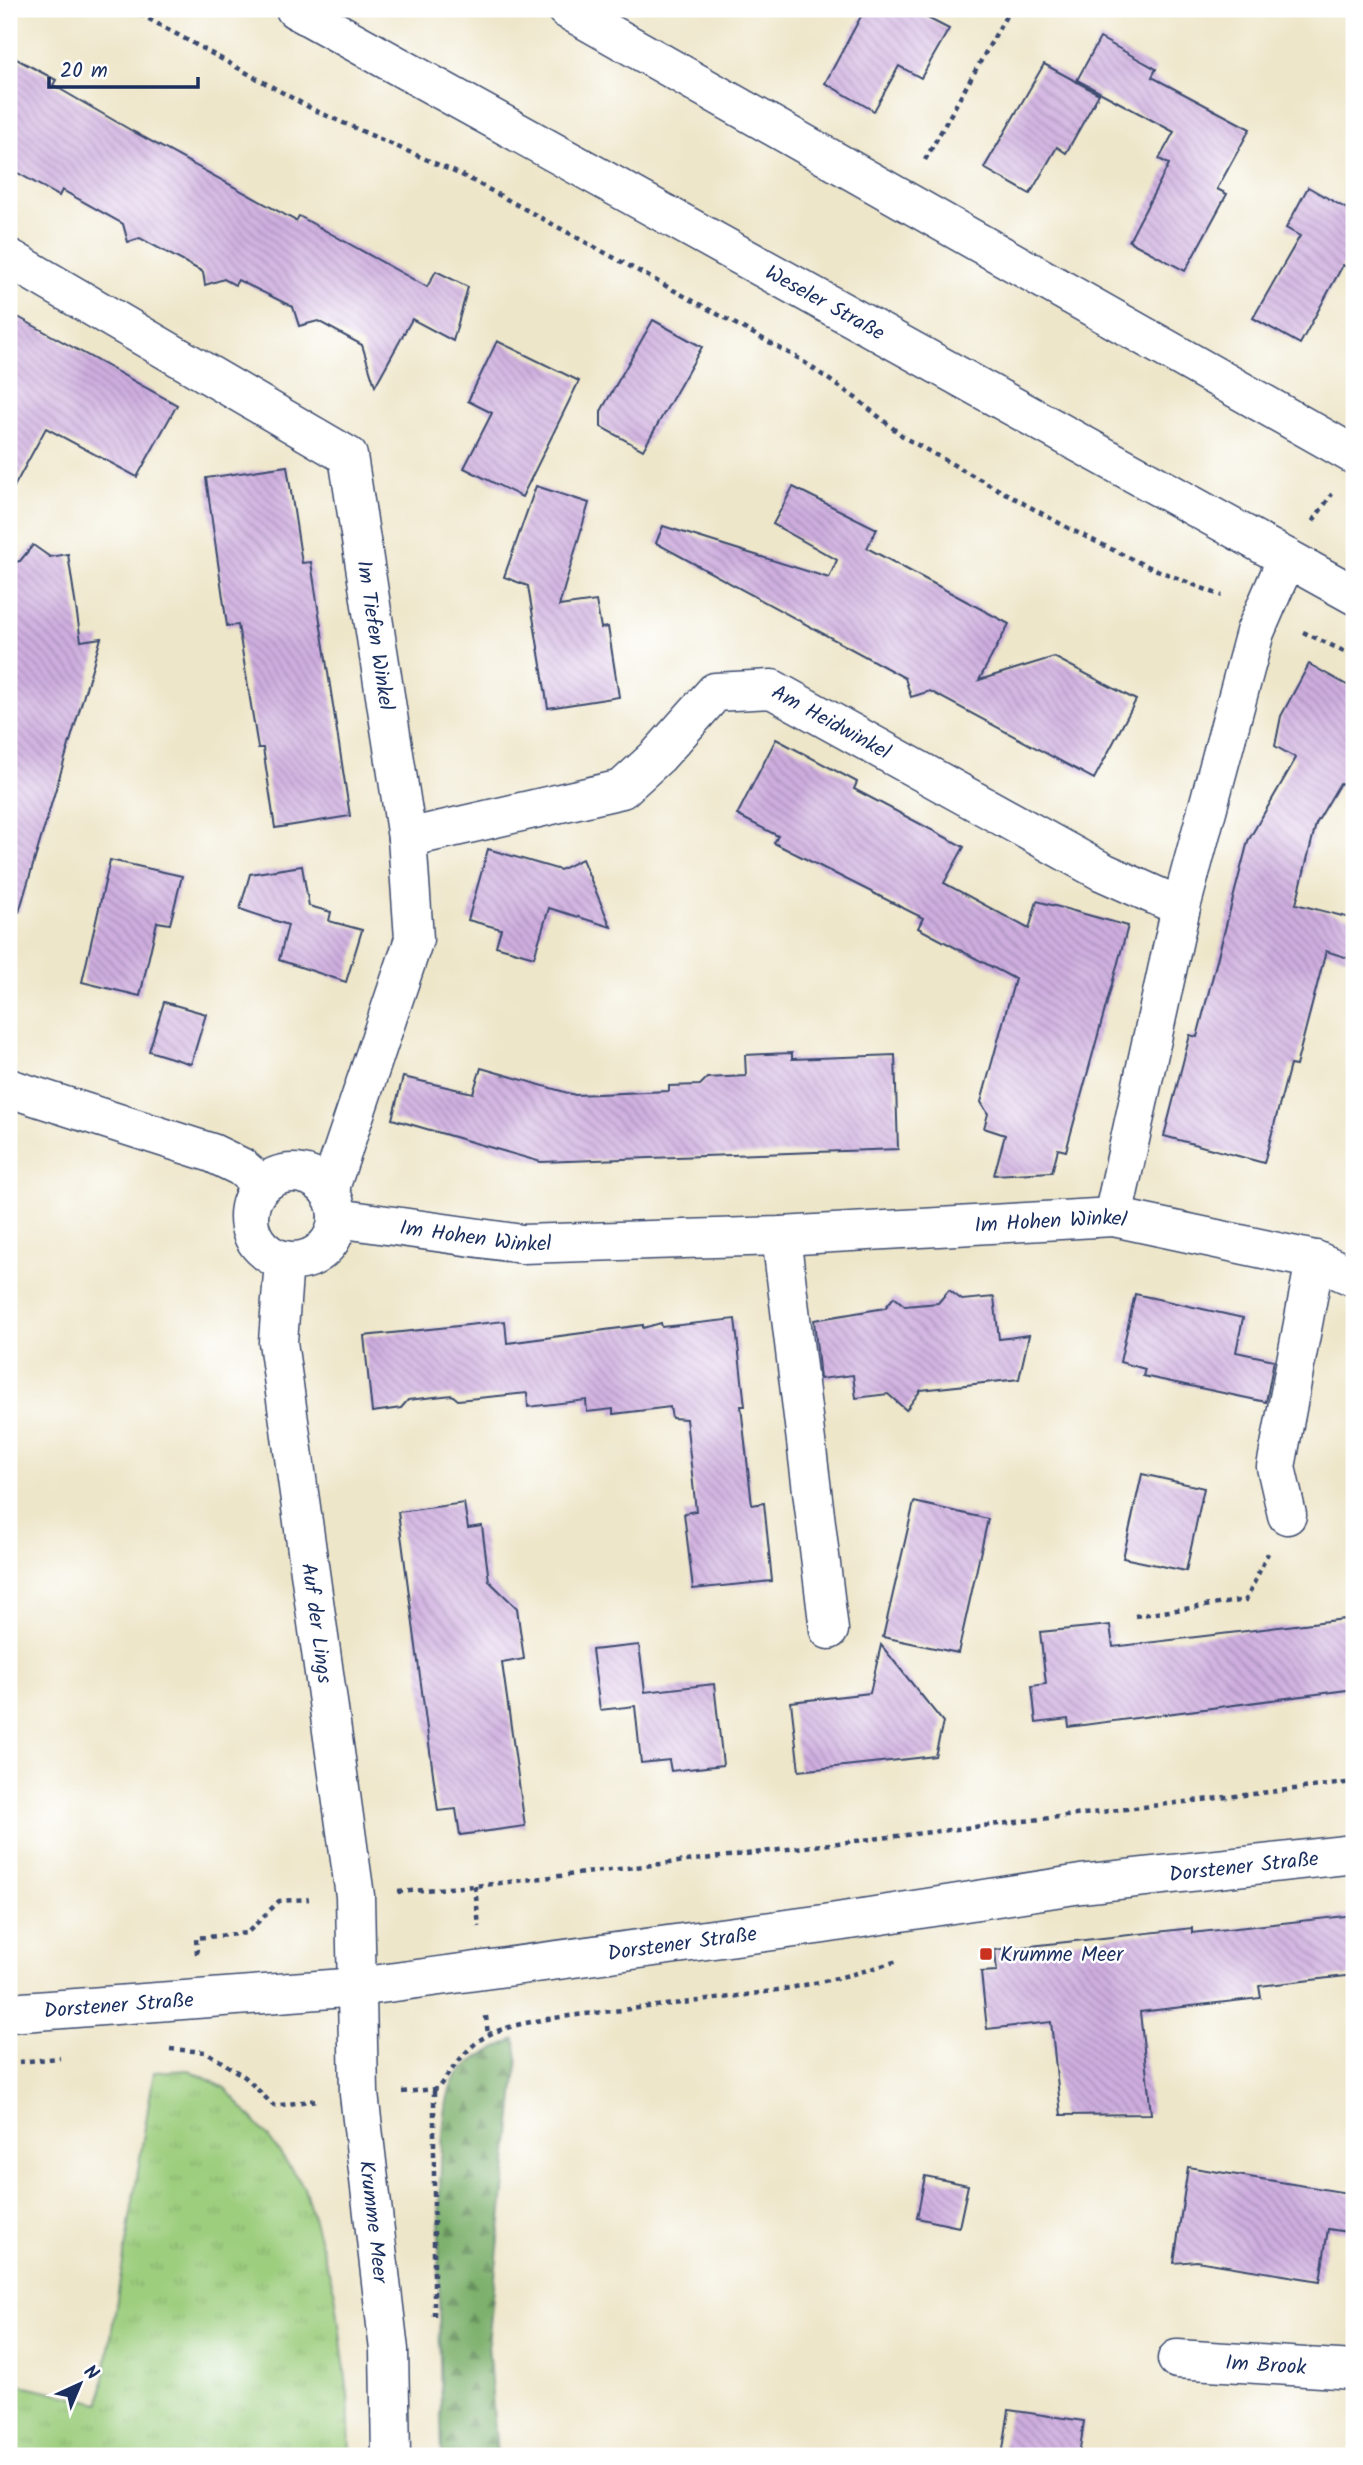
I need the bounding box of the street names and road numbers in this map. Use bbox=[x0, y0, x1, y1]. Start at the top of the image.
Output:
street label: Weseler Straße bbox=[759, 257, 891, 350]
street label: Im Tiefen Winkel bbox=[346, 558, 402, 713]
street label: Am Heidwinkel bbox=[765, 677, 896, 769]
street label: Im Hohen Winkel bbox=[974, 1202, 1130, 1243]
street label: Im Hohen Winkel bbox=[398, 1212, 552, 1263]
street label: Auf der Lings bbox=[291, 1561, 340, 1686]
street label: Dorstener Straße bbox=[1167, 1843, 1321, 1892]
street label: Dorstener Straße bbox=[606, 1918, 760, 1971]
street label: Dorstener Straße bbox=[43, 1984, 196, 2028]
street label: Krumme Meer bbox=[349, 2159, 396, 2286]
street label: Im Brook bbox=[1224, 2347, 1307, 2385]

